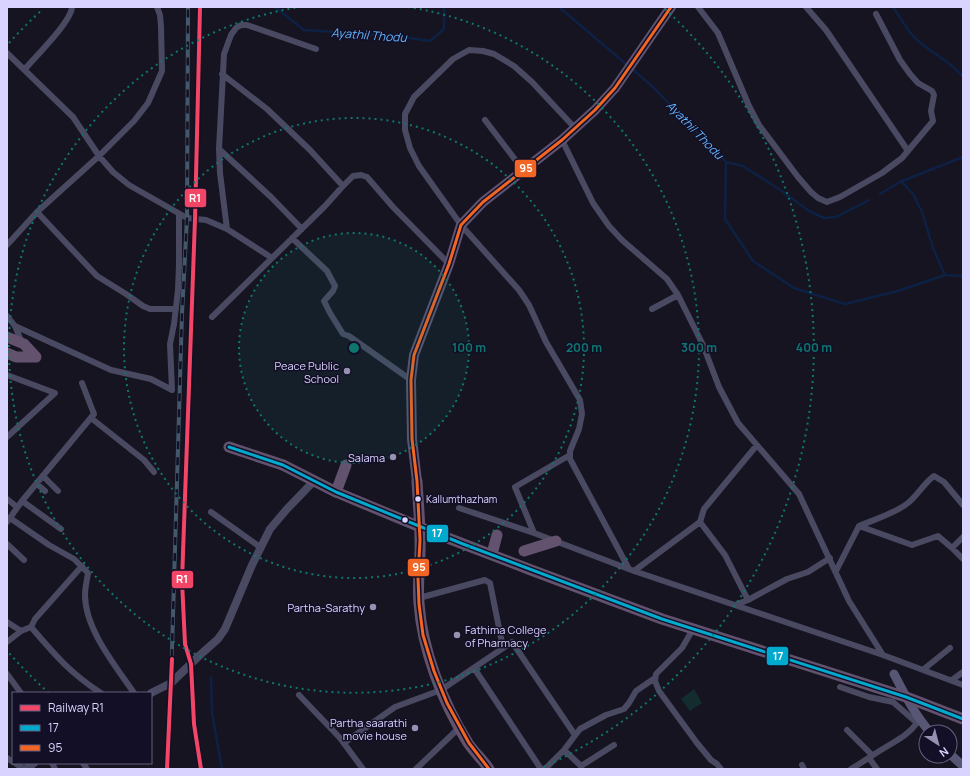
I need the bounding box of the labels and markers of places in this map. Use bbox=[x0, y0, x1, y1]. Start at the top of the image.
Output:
centre of rings bbox=[347, 341, 361, 355]
place label: Peace Public School bbox=[274, 358, 339, 386]
marker: Peace Public School bbox=[342, 366, 352, 376]
place label: Salama bbox=[348, 450, 385, 465]
marker: Salama bbox=[388, 452, 398, 462]
place label: Kallumthazham bbox=[426, 492, 497, 506]
marker: Kallumthazham bbox=[413, 494, 423, 504]
unlabelled marker bbox=[400, 515, 410, 525]
place label: Partha-Sarathy bbox=[287, 600, 365, 615]
marker: Partha-Sarathy bbox=[368, 602, 378, 612]
place label: Fathima College of Pharmacy bbox=[465, 622, 547, 650]
marker: Fathima College of Pharmacy bbox=[452, 630, 462, 640]
place label: Partha saarathi movie house bbox=[330, 715, 408, 743]
marker: Partha saarathi movie house bbox=[410, 723, 420, 733]

